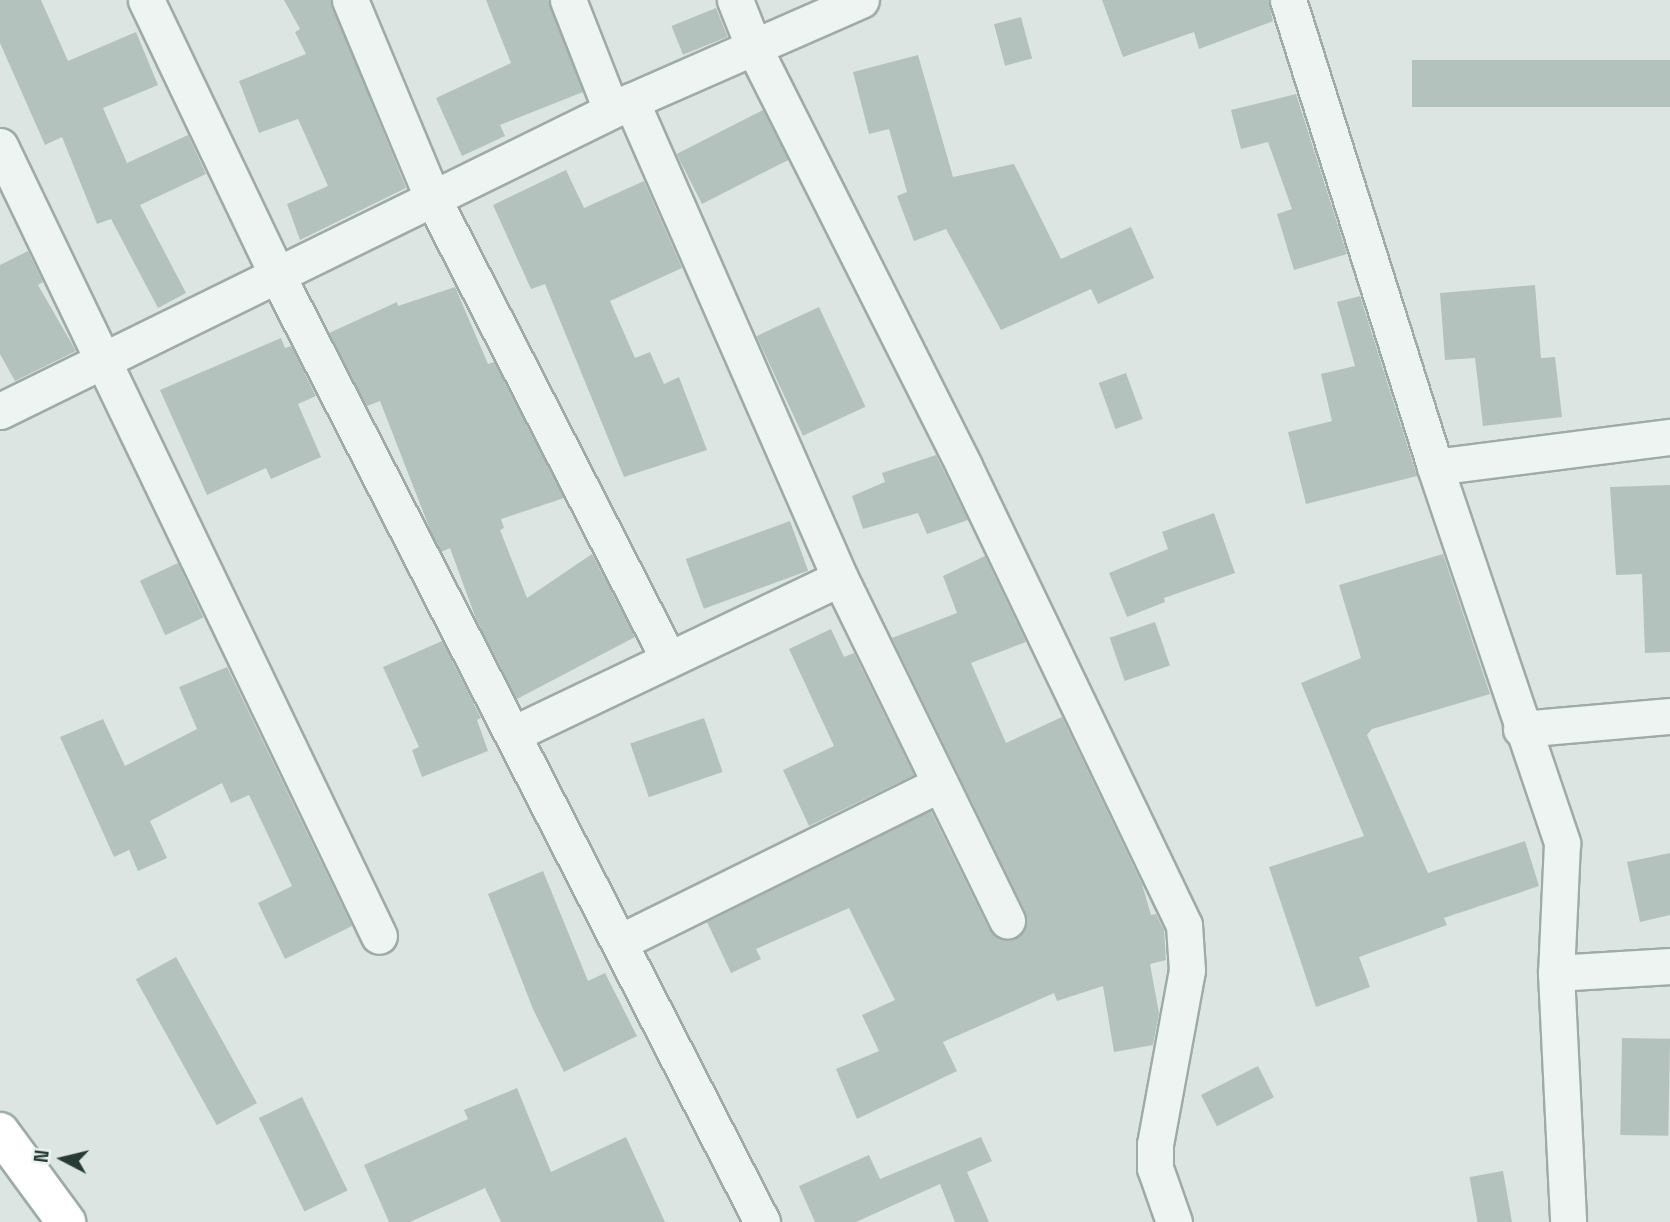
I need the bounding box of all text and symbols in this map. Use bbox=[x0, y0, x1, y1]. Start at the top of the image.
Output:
north arrow bbox=[28, 1124, 98, 1194]
text: N bbox=[28, 1149, 55, 1164]

